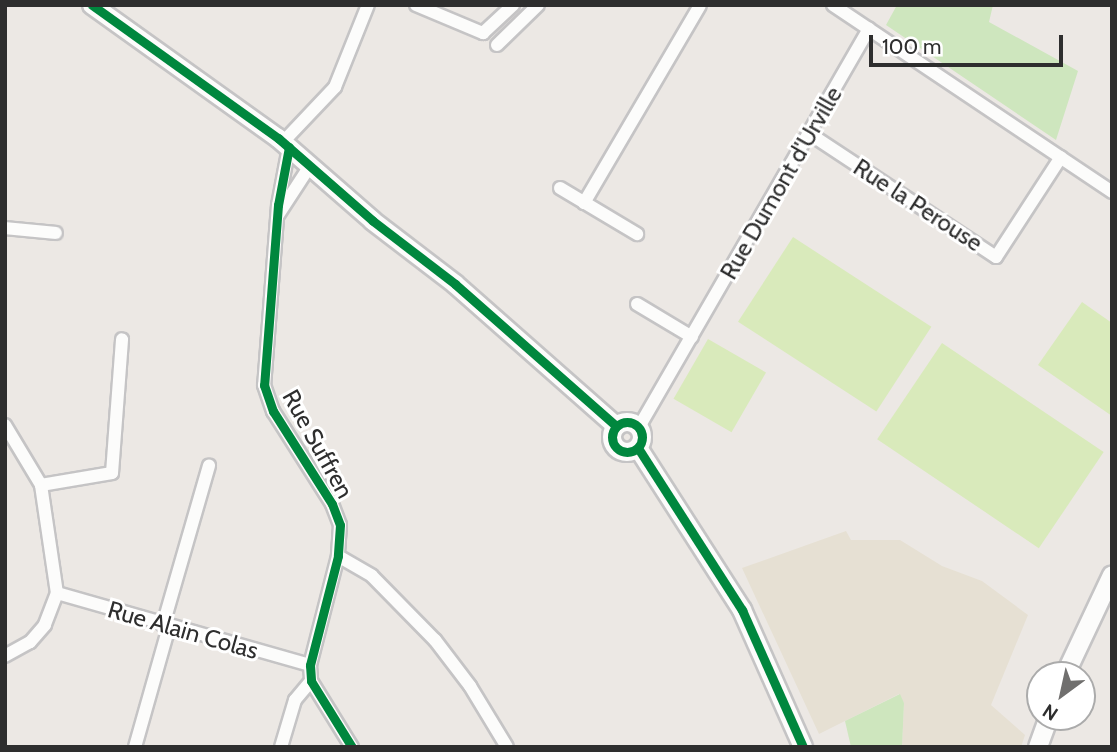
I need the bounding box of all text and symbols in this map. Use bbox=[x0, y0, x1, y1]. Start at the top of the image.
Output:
scale bar bbox=[872, 21, 1066, 65]
text: 100 m bbox=[882, 34, 941, 59]
street label: Rue Dumont d'Urville bbox=[714, 82, 848, 284]
street label: Rue la Perouse bbox=[848, 153, 988, 257]
street label: Rue Suffren bbox=[276, 385, 360, 503]
street label: Rue Alain Colas bbox=[105, 595, 261, 665]
north arrow bbox=[1026, 661, 1096, 731]
text: N bbox=[1038, 699, 1062, 726]

